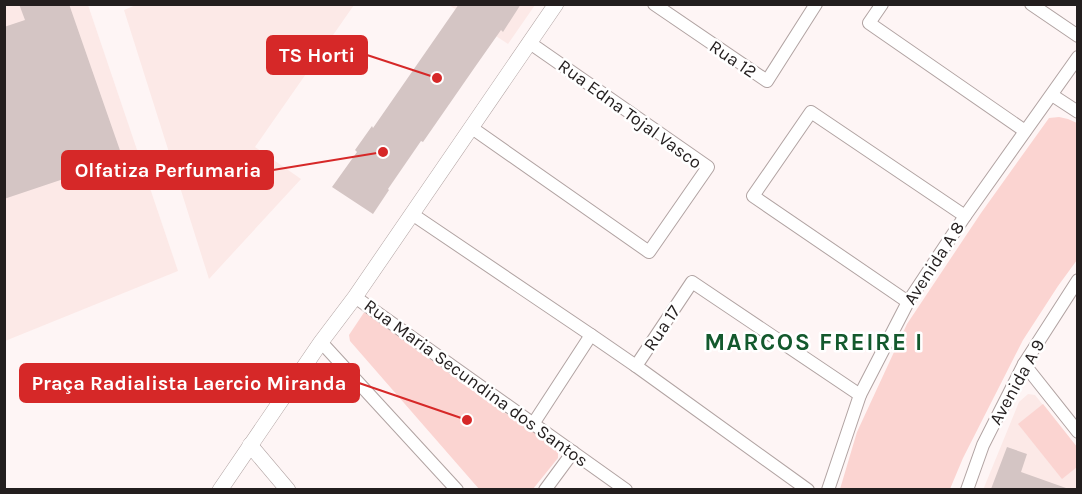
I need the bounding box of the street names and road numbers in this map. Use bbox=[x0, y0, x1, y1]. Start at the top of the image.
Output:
street label: Rua 12 bbox=[705, 35, 761, 83]
street label: Rua Edna Tojal Vasco bbox=[554, 54, 706, 174]
street label: Avenida A 8 bbox=[899, 217, 969, 309]
street label: Rua Maria Secundina dos Santos bbox=[360, 294, 592, 472]
street label: Rua 17 bbox=[639, 300, 686, 355]
street label: Avenida A 9 bbox=[985, 335, 1049, 429]

